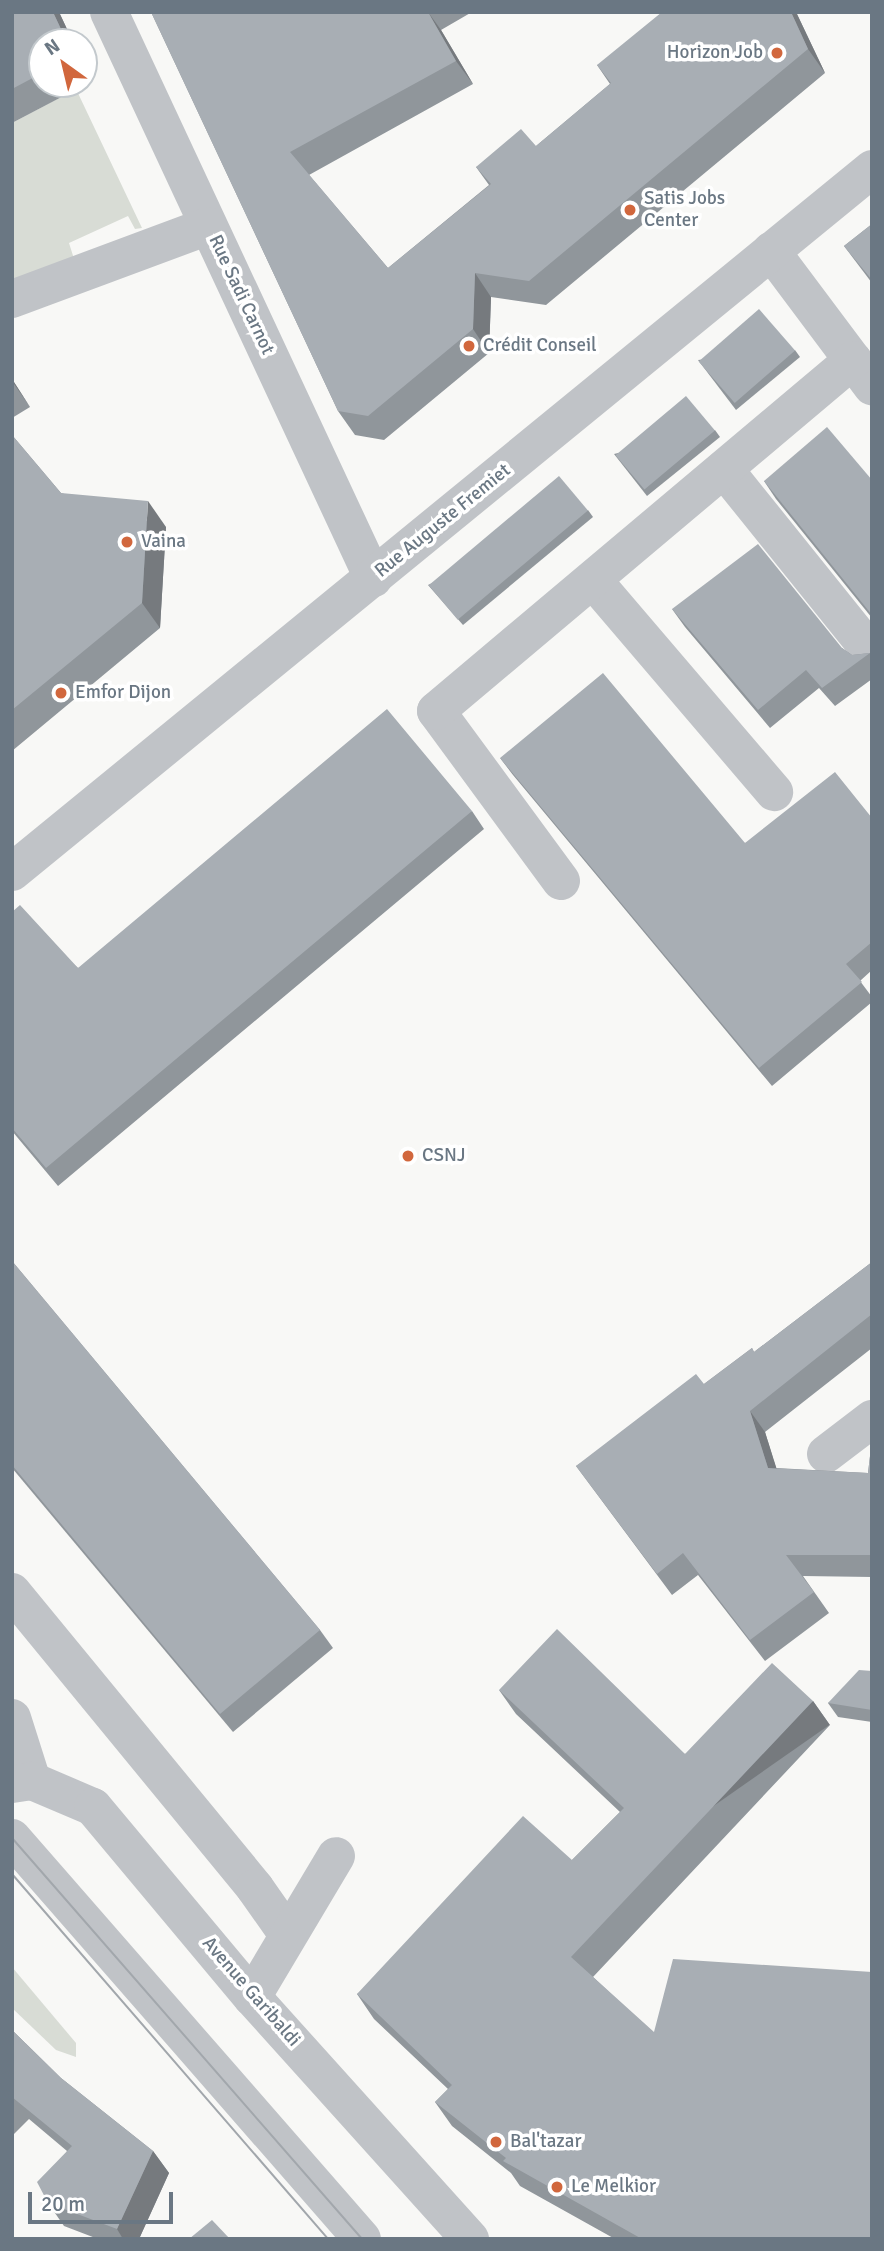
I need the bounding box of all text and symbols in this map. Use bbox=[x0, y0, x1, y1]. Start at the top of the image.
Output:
north arrow bbox=[28, 28, 98, 98]
text: N bbox=[40, 34, 65, 61]
place label: Horizon Job bbox=[667, 42, 763, 64]
marker: Horizon Job bbox=[769, 45, 785, 61]
place label: Satis Jobs Center bbox=[644, 188, 725, 232]
marker: Satis Jobs Center bbox=[622, 202, 638, 218]
street label: Rue Sadi Carnot bbox=[203, 232, 279, 358]
place label: Crédit Conseil bbox=[483, 335, 597, 357]
marker: Crédit Conseil bbox=[461, 338, 477, 354]
street label: Rue Auguste Fremiet bbox=[371, 459, 515, 583]
place label: Vaina bbox=[141, 531, 186, 553]
marker: Vaina bbox=[119, 534, 135, 550]
place label: Emfor Dijon bbox=[75, 682, 171, 704]
marker: Emfor Dijon bbox=[53, 685, 69, 701]
place label: CSNJ bbox=[422, 1145, 466, 1167]
marker: CSNJ bbox=[400, 1148, 416, 1164]
street label: Avenue Garibaldi bbox=[197, 1932, 305, 2052]
place label: Bal'tazar bbox=[510, 2131, 581, 2153]
marker: Bal'tazar bbox=[488, 2134, 504, 2150]
place label: Le Melkior bbox=[571, 2176, 656, 2198]
scale bar bbox=[32, 2178, 177, 2222]
marker: Le Melkior bbox=[549, 2179, 565, 2195]
text: 20 m bbox=[41, 2191, 85, 2217]

